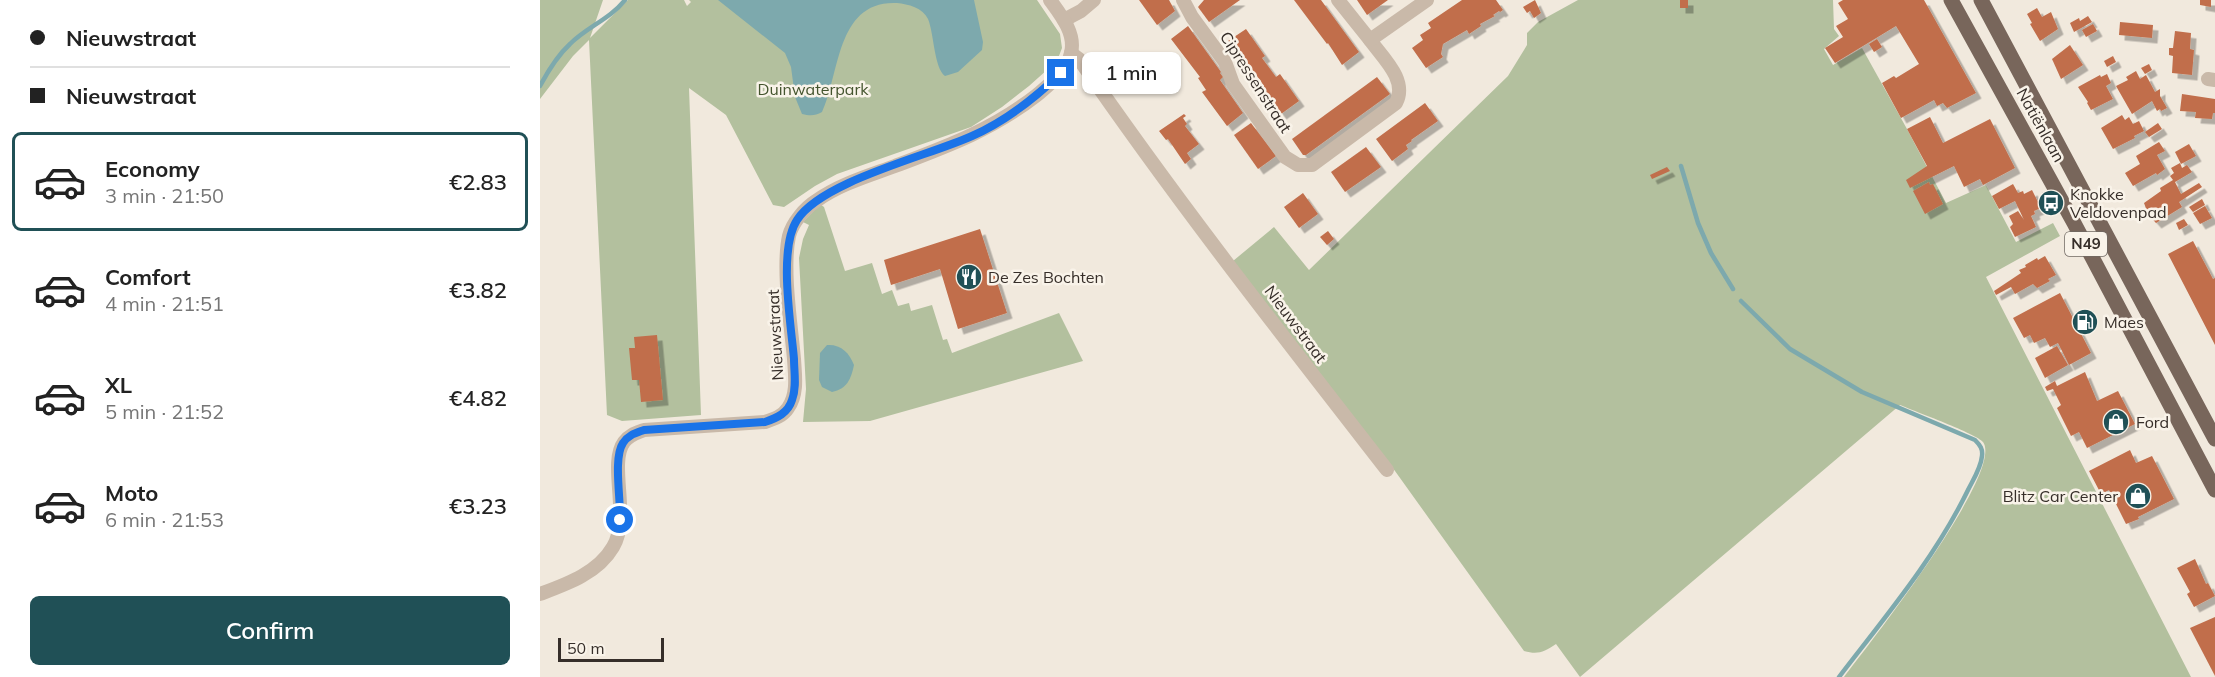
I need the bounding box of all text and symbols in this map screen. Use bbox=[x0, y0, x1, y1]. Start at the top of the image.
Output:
text: Nieuwstraat bbox=[66, 24, 196, 52]
street label: Cipressenstraat bbox=[1216, 28, 1296, 137]
callout: 1 min bbox=[1082, 52, 1181, 94]
route end bbox=[1047, 59, 1074, 86]
text: 1 min bbox=[1106, 60, 1157, 85]
park label: Duinwaterpark bbox=[758, 79, 869, 99]
text: Nieuwstraat bbox=[66, 82, 196, 110]
street label: Natiënlaan bbox=[2013, 85, 2069, 165]
icon: car bbox=[33, 155, 87, 209]
text: Economy bbox=[105, 155, 200, 183]
text: €2.83 bbox=[449, 168, 507, 196]
text: 3 min · 21:50 bbox=[105, 183, 224, 208]
place label: Knokke Veldovenpad bbox=[2070, 184, 2167, 222]
bus stop icon: Knokke Veldovenpad bbox=[2036, 188, 2066, 218]
road number: N49 bbox=[2065, 232, 2107, 256]
restaurant icon: De Zes Bochten bbox=[954, 262, 984, 292]
icon: car bbox=[33, 263, 87, 317]
text: Comfort bbox=[105, 263, 191, 291]
place label: De Zes Bochten bbox=[988, 267, 1104, 287]
text: €3.82 bbox=[449, 276, 507, 304]
street label: Nieuwstraat bbox=[1260, 281, 1332, 367]
street label: Nieuwstraat bbox=[763, 288, 787, 381]
text: 4 min · 21:51 bbox=[105, 291, 224, 316]
fuel station icon: Maes bbox=[2070, 307, 2100, 337]
place label: Maes bbox=[2104, 312, 2144, 332]
icon: car bbox=[33, 371, 87, 425]
text: XL bbox=[105, 371, 132, 399]
text: €4.82 bbox=[449, 384, 507, 412]
text: 5 min · 21:52 bbox=[105, 399, 224, 424]
shop icon: Ford bbox=[2101, 407, 2131, 437]
place label: Ford bbox=[2136, 412, 2169, 432]
icon: car bbox=[33, 479, 87, 533]
text: Moto bbox=[105, 479, 158, 507]
shop icon: Blitz Car Center bbox=[2123, 481, 2153, 511]
place label: Blitz Car Center bbox=[2003, 486, 2118, 506]
text: €3.23 bbox=[449, 492, 507, 520]
route start bbox=[606, 506, 633, 533]
text: 6 min · 21:53 bbox=[105, 507, 224, 532]
button: Confirm bbox=[30, 596, 510, 665]
scale bar bbox=[558, 635, 664, 662]
text: 50 m bbox=[567, 638, 604, 658]

